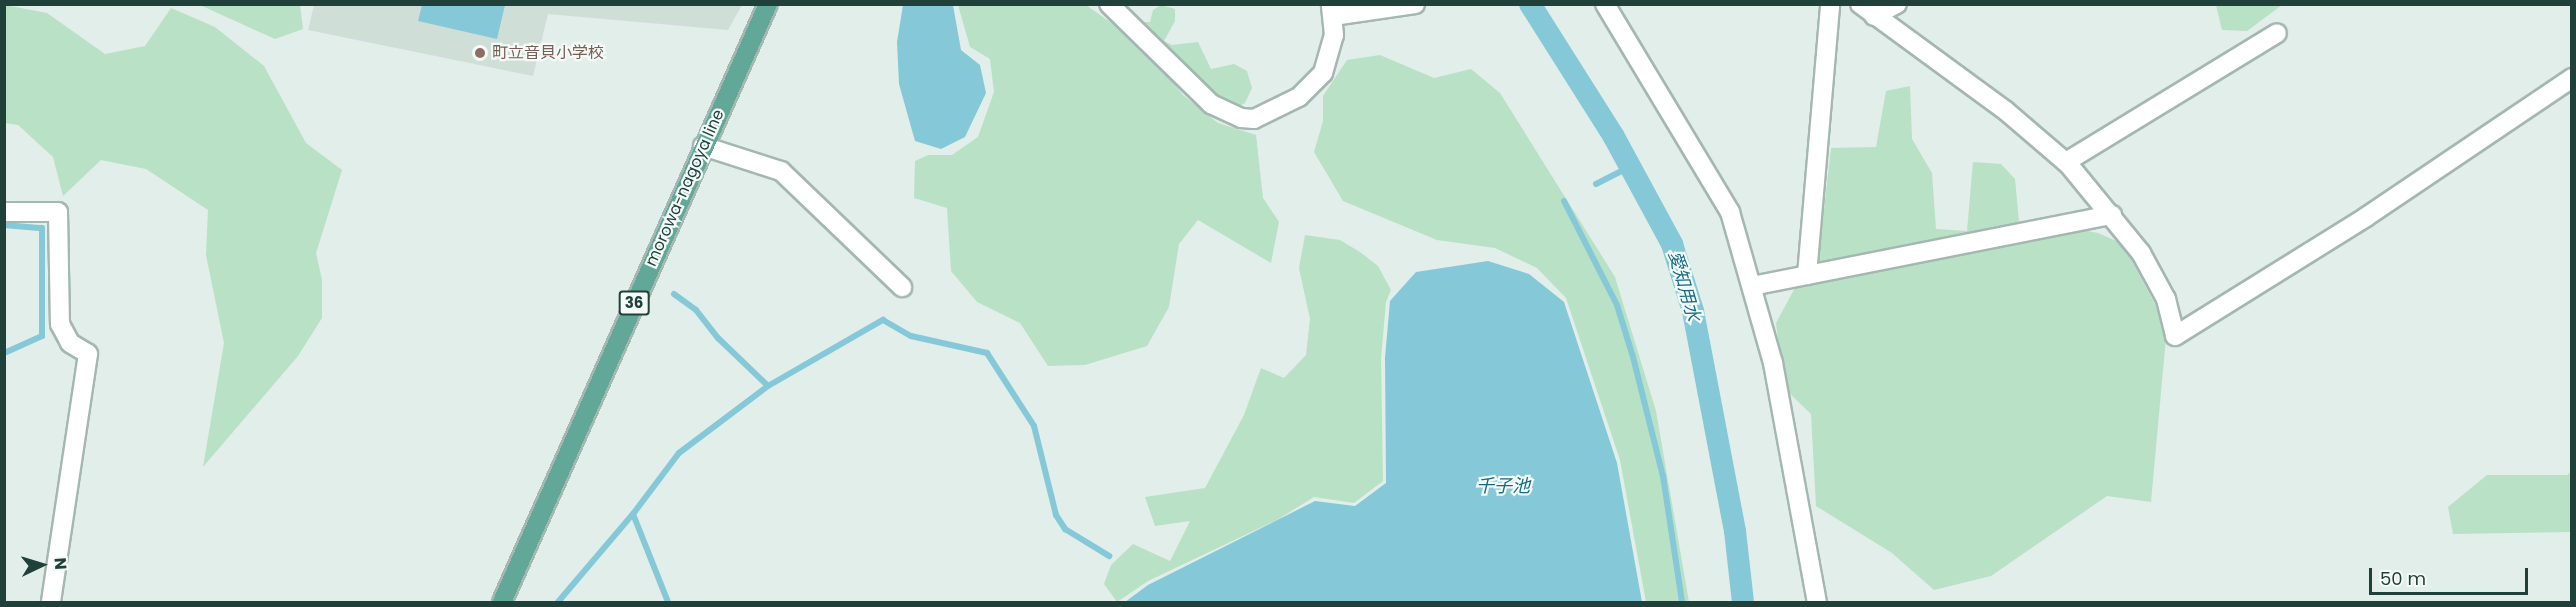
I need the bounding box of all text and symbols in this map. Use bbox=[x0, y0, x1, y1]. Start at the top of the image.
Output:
place label: 町立音貝小学校 bbox=[492, 43, 604, 63]
marker: 町立音貝小学校 bbox=[473, 46, 487, 60]
street label: morowa-nagoya line bbox=[642, 106, 728, 270]
water label: 愛知用水 bbox=[1664, 248, 1704, 324]
road number: 36 bbox=[618, 291, 650, 315]
water label: 千子池 bbox=[1476, 475, 1530, 497]
north arrow bbox=[12, 535, 72, 595]
scale bar bbox=[2372, 556, 2531, 594]
text: N bbox=[49, 557, 72, 571]
text: 50 m bbox=[2380, 566, 2426, 591]

